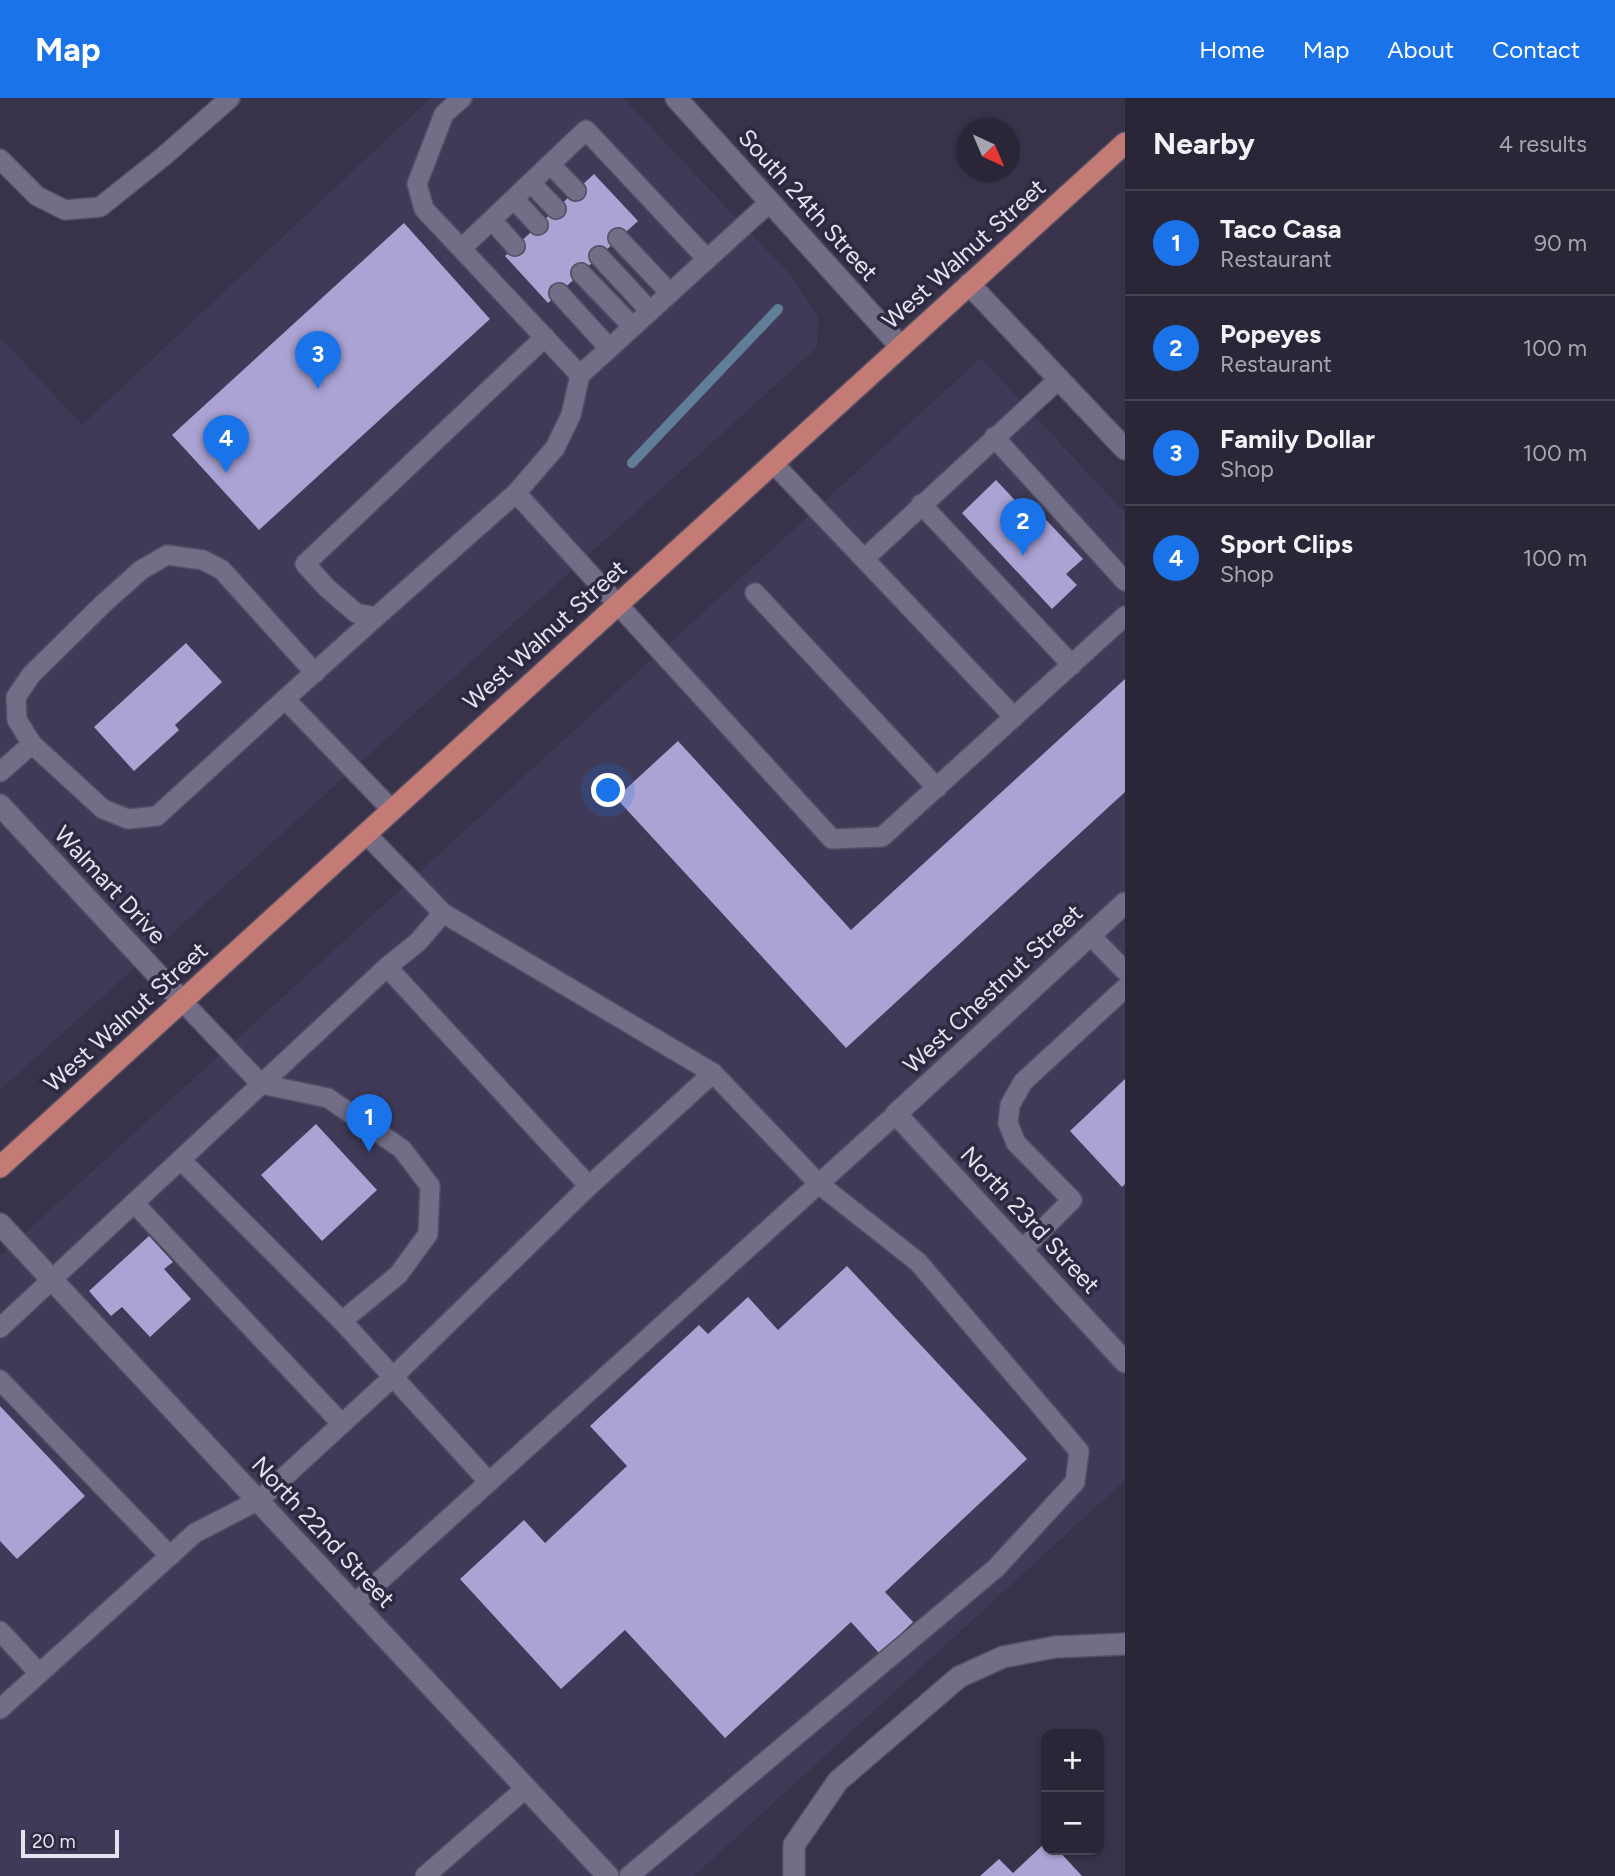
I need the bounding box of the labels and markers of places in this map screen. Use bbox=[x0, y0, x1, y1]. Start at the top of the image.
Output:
pin: 3 bbox=[295, 331, 341, 389]
pin: 4 bbox=[203, 415, 249, 473]
pin: 2 bbox=[1000, 498, 1046, 556]
pin: 1 bbox=[346, 1094, 392, 1152]

